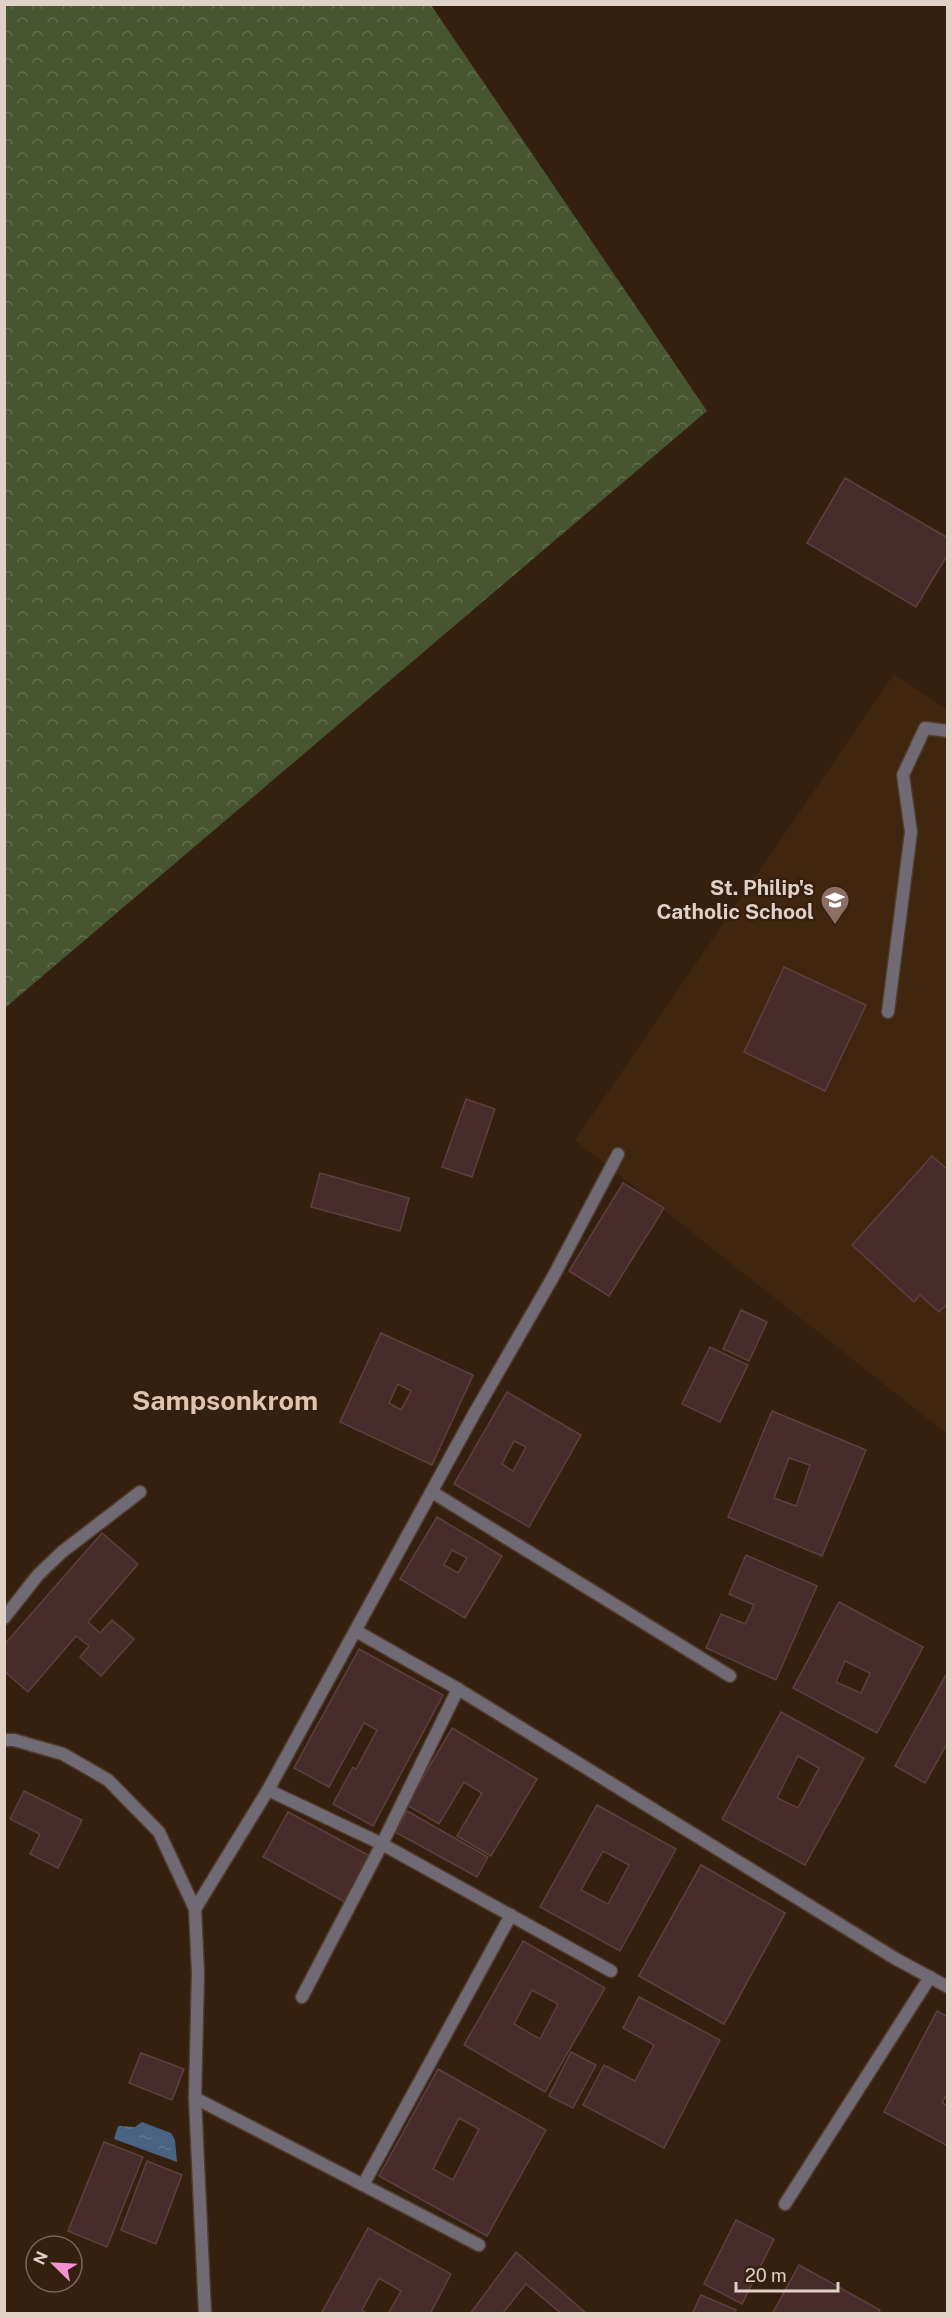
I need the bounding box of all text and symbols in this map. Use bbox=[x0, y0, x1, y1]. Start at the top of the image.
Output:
place label: St. Philip's Catholic School bbox=[656, 875, 814, 924]
school or university icon: St. Philip's Catholic School bbox=[819, 884, 851, 926]
district label: Sampsonkrom bbox=[132, 1384, 318, 1416]
north arrow bbox=[24, 2234, 84, 2294]
text: N bbox=[30, 2249, 52, 2268]
scale bar bbox=[736, 2255, 838, 2293]
text: 20 m bbox=[745, 2265, 787, 2286]

